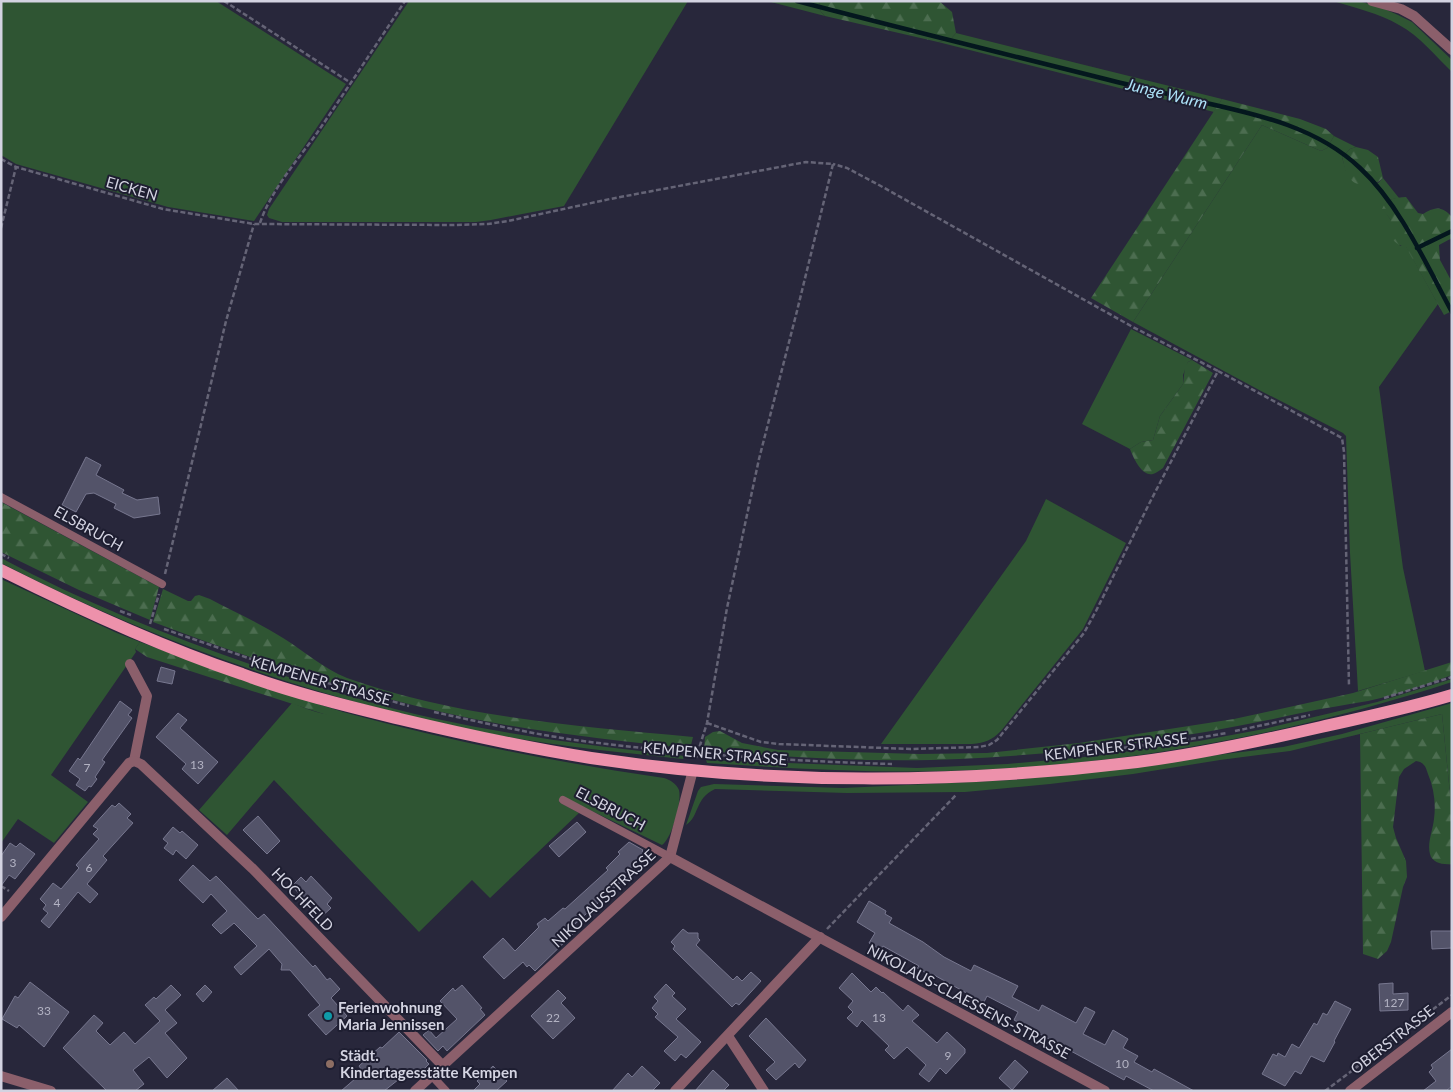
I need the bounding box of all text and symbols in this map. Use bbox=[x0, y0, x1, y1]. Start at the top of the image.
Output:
water label: Junge Wurm bbox=[1123, 73, 1210, 112]
street label: EICKEN bbox=[104, 172, 160, 204]
street label: ELSBRUCH bbox=[51, 502, 127, 554]
street label: KEMPENER STRASSE bbox=[249, 651, 393, 709]
street label: KEMPENER STRASSE bbox=[1043, 728, 1189, 764]
street label: KEMPENER STRASSE bbox=[642, 738, 788, 768]
house number: 13 bbox=[190, 757, 204, 772]
house number: 7 bbox=[84, 760, 91, 775]
street label: ELSBRUCH bbox=[573, 782, 649, 834]
street label: NIKOLAUSSTRASSE bbox=[547, 845, 659, 951]
house number: 3 bbox=[10, 855, 17, 870]
house number: 6 bbox=[86, 860, 93, 875]
street label: HOCHFELD bbox=[268, 864, 338, 934]
house number: 4 bbox=[54, 895, 61, 910]
street label: NIKOLAUS-CLAESSENS-STRASSE bbox=[864, 940, 1074, 1062]
house number: 127 bbox=[1384, 995, 1404, 1010]
place label: Ferienwohnung Maria Jennissen bbox=[338, 998, 444, 1033]
street label: OBERSTRASSE bbox=[1347, 1001, 1437, 1077]
house number: 33 bbox=[37, 1003, 51, 1018]
marker: Ferienwohnung Maria Jennissen bbox=[322, 1010, 334, 1022]
house number: 22 bbox=[546, 1010, 560, 1025]
house number: 13 bbox=[872, 1010, 886, 1025]
place label: Städt. Kindertagesstätte Kempen bbox=[340, 1046, 517, 1081]
house number: 9 bbox=[945, 1048, 952, 1063]
house number: 10 bbox=[1115, 1056, 1129, 1071]
marker: Städt. Kindertagesstätte Kempen bbox=[324, 1058, 336, 1070]

